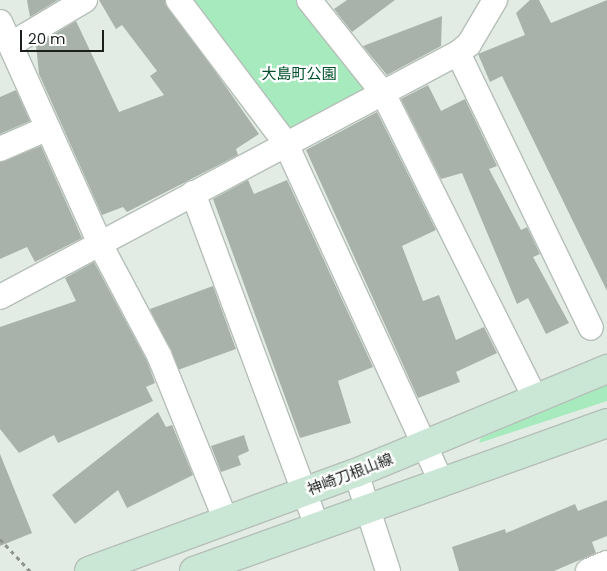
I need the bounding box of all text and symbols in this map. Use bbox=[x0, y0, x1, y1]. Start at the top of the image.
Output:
scale bar bbox=[22, 20, 106, 52]
text: 20 m bbox=[28, 28, 66, 49]
park label: 大島町公園 bbox=[262, 65, 336, 83]
street label: 神崎刀根山線 bbox=[305, 449, 395, 499]

